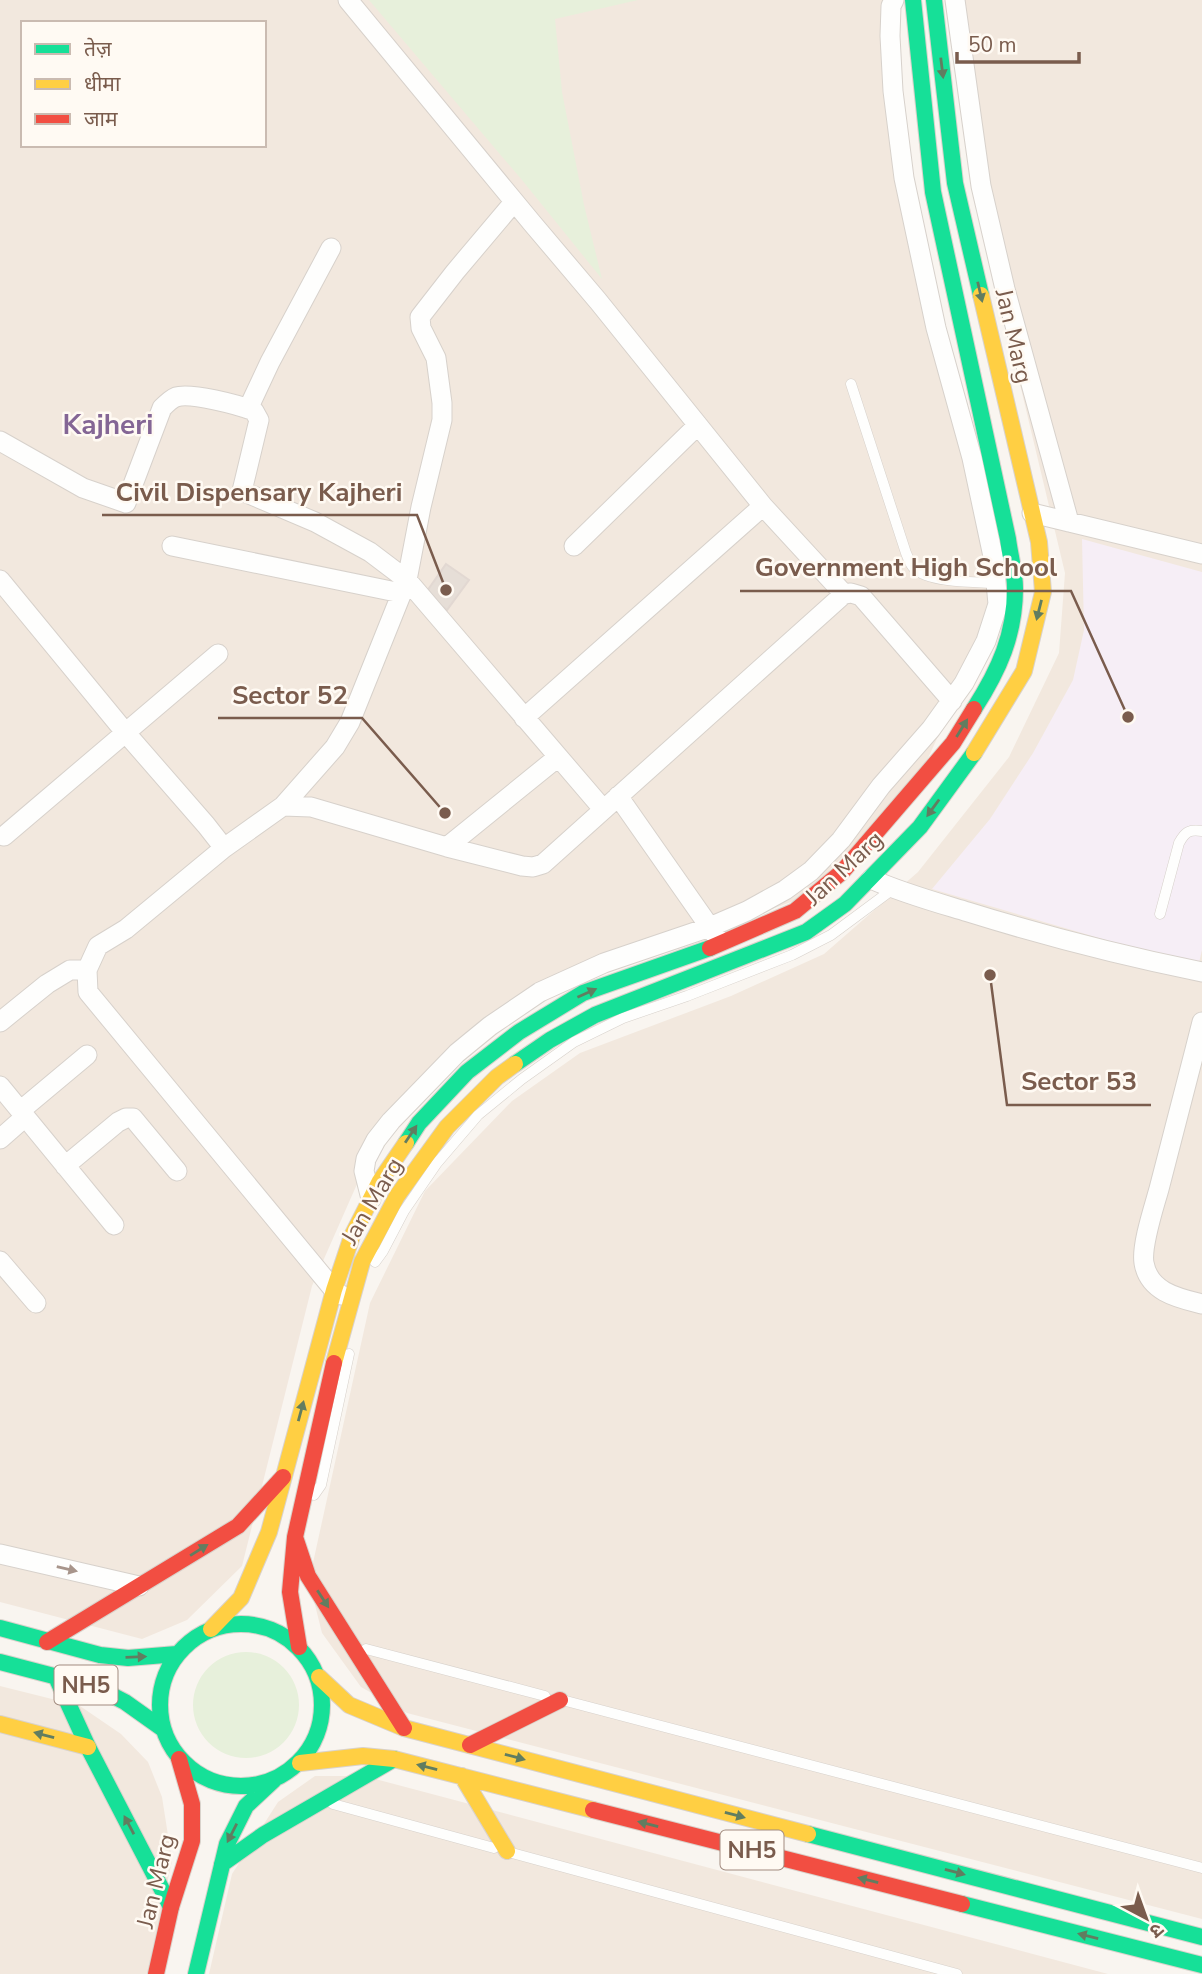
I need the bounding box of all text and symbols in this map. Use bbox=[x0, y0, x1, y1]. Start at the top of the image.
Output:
legend bbox=[21, 21, 266, 147]
scale bar bbox=[957, 21, 1080, 65]
text: 50 m bbox=[968, 31, 1017, 59]
text: तेज़ bbox=[84, 35, 112, 63]
one-way arrow bbox=[937, 57, 948, 79]
text: धीमा bbox=[84, 70, 121, 98]
text: जाम bbox=[84, 105, 118, 133]
one-way arrow bbox=[975, 281, 986, 303]
street label: Jan Marg bbox=[987, 285, 1040, 386]
district label: Kajheri bbox=[63, 406, 153, 444]
callout: Civil Dispensary Kajheri bbox=[102, 468, 417, 515]
text: Civil Dispensary Kajheri bbox=[116, 475, 402, 510]
callout: Government High School bbox=[740, 544, 1071, 591]
text: Government High School bbox=[755, 550, 1058, 585]
one-way arrow bbox=[1033, 599, 1044, 621]
callout: Sector 52 bbox=[218, 671, 362, 718]
text: Sector 52 bbox=[232, 678, 348, 713]
one-way arrow bbox=[955, 718, 968, 738]
one-way arrow bbox=[927, 799, 941, 817]
street label: Jan Marg bbox=[797, 824, 890, 913]
one-way arrow bbox=[577, 987, 597, 999]
callout: Sector 53 bbox=[1007, 1058, 1151, 1105]
text: Sector 53 bbox=[1021, 1064, 1137, 1099]
one-way arrow bbox=[405, 1124, 418, 1144]
street label: Jan Marg bbox=[333, 1152, 410, 1251]
one-way arrow bbox=[296, 1400, 307, 1422]
one-way arrow bbox=[189, 1544, 209, 1557]
one-way arrow bbox=[56, 1564, 78, 1575]
one-way arrow bbox=[316, 1590, 329, 1609]
one-way arrow bbox=[125, 1651, 147, 1663]
road number: NH5 bbox=[55, 1666, 118, 1704]
one-way arrow bbox=[33, 1730, 54, 1740]
one-way arrow bbox=[504, 1752, 526, 1763]
one-way arrow bbox=[416, 1761, 438, 1772]
one-way arrow bbox=[725, 1810, 746, 1820]
one-way arrow bbox=[124, 1814, 136, 1834]
one-way arrow bbox=[637, 1818, 658, 1828]
one-way arrow bbox=[227, 1823, 238, 1843]
road number: NH5 bbox=[720, 1830, 784, 1870]
street label: Jan Marg bbox=[129, 1831, 183, 1932]
one-way arrow bbox=[944, 1867, 966, 1878]
one-way arrow bbox=[857, 1874, 879, 1885]
north arrow bbox=[1111, 1883, 1181, 1953]
text: उ bbox=[1143, 1917, 1169, 1944]
one-way arrow bbox=[1077, 1930, 1099, 1941]

